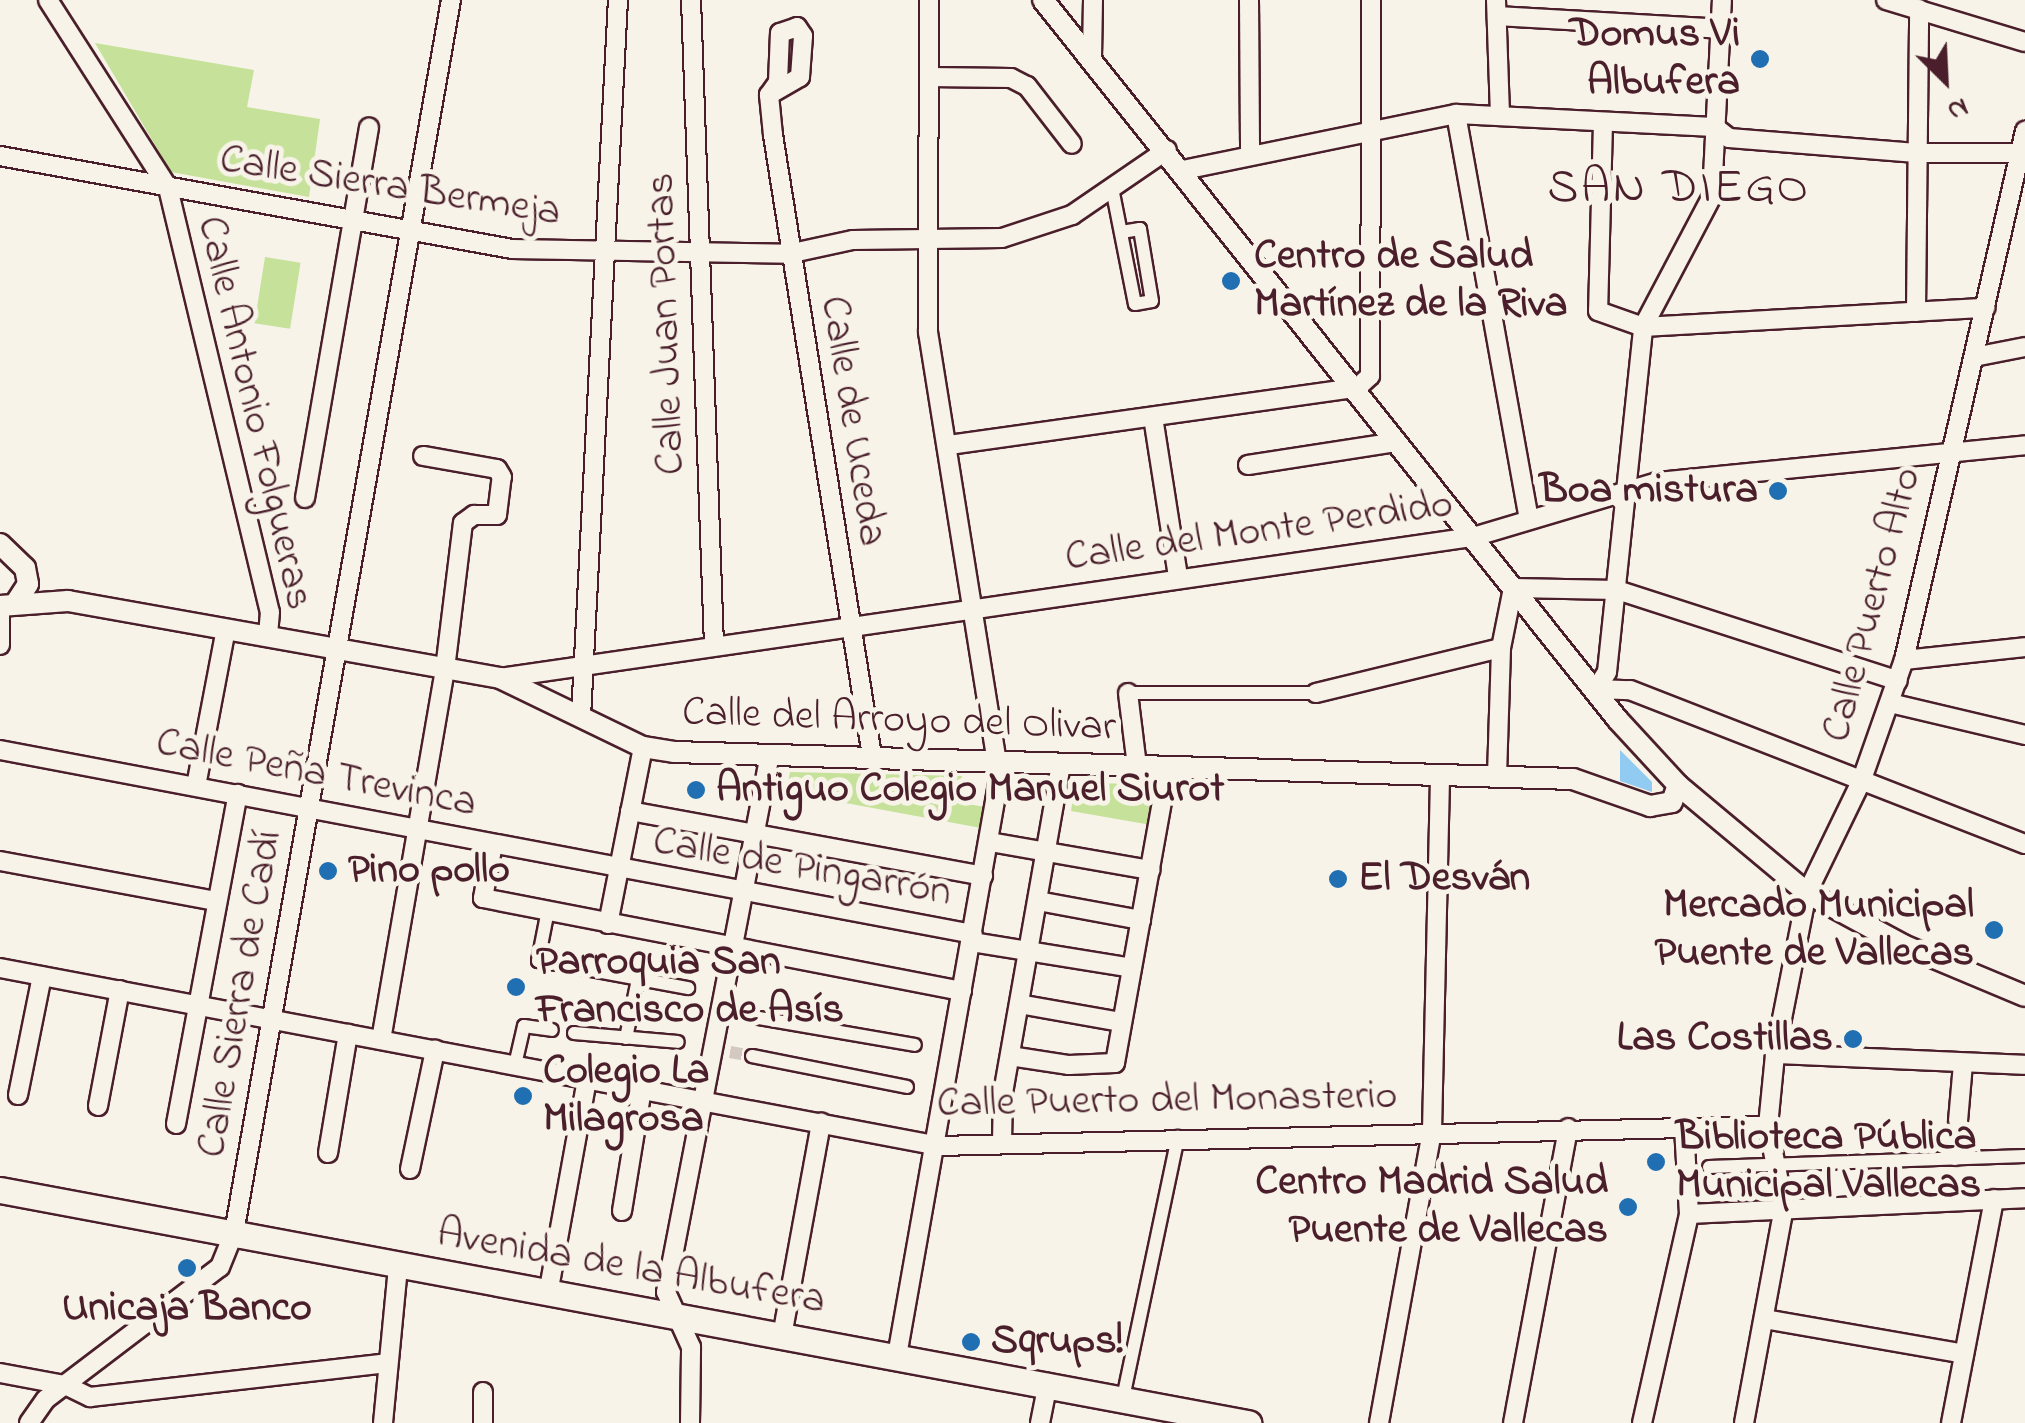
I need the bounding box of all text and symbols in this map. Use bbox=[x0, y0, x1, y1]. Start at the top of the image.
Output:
place label: Domus Vi Albufera bbox=[1570, 10, 1740, 108]
north arrow bbox=[1895, 30, 1995, 130]
marker: Domus Vi Albufera bbox=[1749, 48, 1771, 70]
text: N bbox=[1940, 85, 1974, 130]
street label: Calle Sierra Bermeja bbox=[216, 135, 564, 239]
district label: SAN DIEGO bbox=[1547, 161, 1811, 219]
street label: Calle Juan Portas bbox=[637, 172, 697, 476]
street label: Calle Antonio Folgueras bbox=[184, 211, 324, 615]
place label: Centro de Salud Martínez de la Riva bbox=[1254, 232, 1567, 330]
marker: Centro de Salud Martínez de la Riva bbox=[1218, 268, 1244, 294]
street label: Calle de Uceda bbox=[807, 292, 897, 550]
street label: Calle Puerto Alto bbox=[1812, 462, 1934, 748]
place label: Boa mistura bbox=[1539, 466, 1758, 516]
street label: Calle del Monte Perdido bbox=[1062, 480, 1456, 584]
marker: Boa mistura bbox=[1767, 480, 1789, 502]
street label: Calle del Arroyo del Olivar bbox=[681, 688, 1117, 754]
street label: Calle Peña Trevinca bbox=[151, 718, 481, 830]
place label: Antiguo Colegio Manuel Siurot bbox=[716, 765, 1224, 815]
marker: Antiguo Colegio Manuel Siurot bbox=[685, 779, 707, 801]
street label: Calle de Pingarrón bbox=[649, 817, 955, 919]
street label: Calle Sierra de Cadí bbox=[187, 826, 295, 1162]
place label: Pino pollo bbox=[348, 846, 510, 896]
place label: El Desván bbox=[1358, 854, 1530, 904]
marker: Pino pollo bbox=[317, 860, 339, 882]
marker: El Desván bbox=[1327, 868, 1349, 890]
place label: Mercado Municipal Puente de Vallecas bbox=[1654, 881, 1974, 979]
marker: Mercado Municipal Puente de Vallecas bbox=[1983, 919, 2005, 941]
place label: Parroquia San Francisco de Asís bbox=[536, 938, 844, 1036]
marker: Parroquia San Francisco de Asís bbox=[505, 976, 527, 998]
place label: Las Costillas bbox=[1617, 1014, 1833, 1064]
marker: Las Costillas bbox=[1842, 1028, 1864, 1050]
place label: Colegio La Milagrosa bbox=[543, 1047, 710, 1146]
street label: Calle Puerto del Monasterio bbox=[936, 1072, 1398, 1130]
marker: Colegio La Milagrosa bbox=[512, 1085, 534, 1107]
place label: Biblioteca Pública Municipal Vallecas bbox=[1676, 1113, 1981, 1212]
marker: Biblioteca Pública Municipal Vallecas bbox=[1645, 1151, 1667, 1173]
place label: Centro Madrid Salud Puente de Vallecas bbox=[1255, 1158, 1608, 1256]
marker: Centro Madrid Salud Puente de Vallecas bbox=[1617, 1196, 1639, 1218]
street label: Avenida de la Albufera bbox=[433, 1209, 829, 1327]
marker: Unicaja Banco bbox=[176, 1257, 198, 1279]
place label: Unicaja Banco bbox=[62, 1284, 312, 1334]
place label: Sqrups! bbox=[991, 1317, 1123, 1367]
marker: Sqrups! bbox=[960, 1331, 982, 1353]

